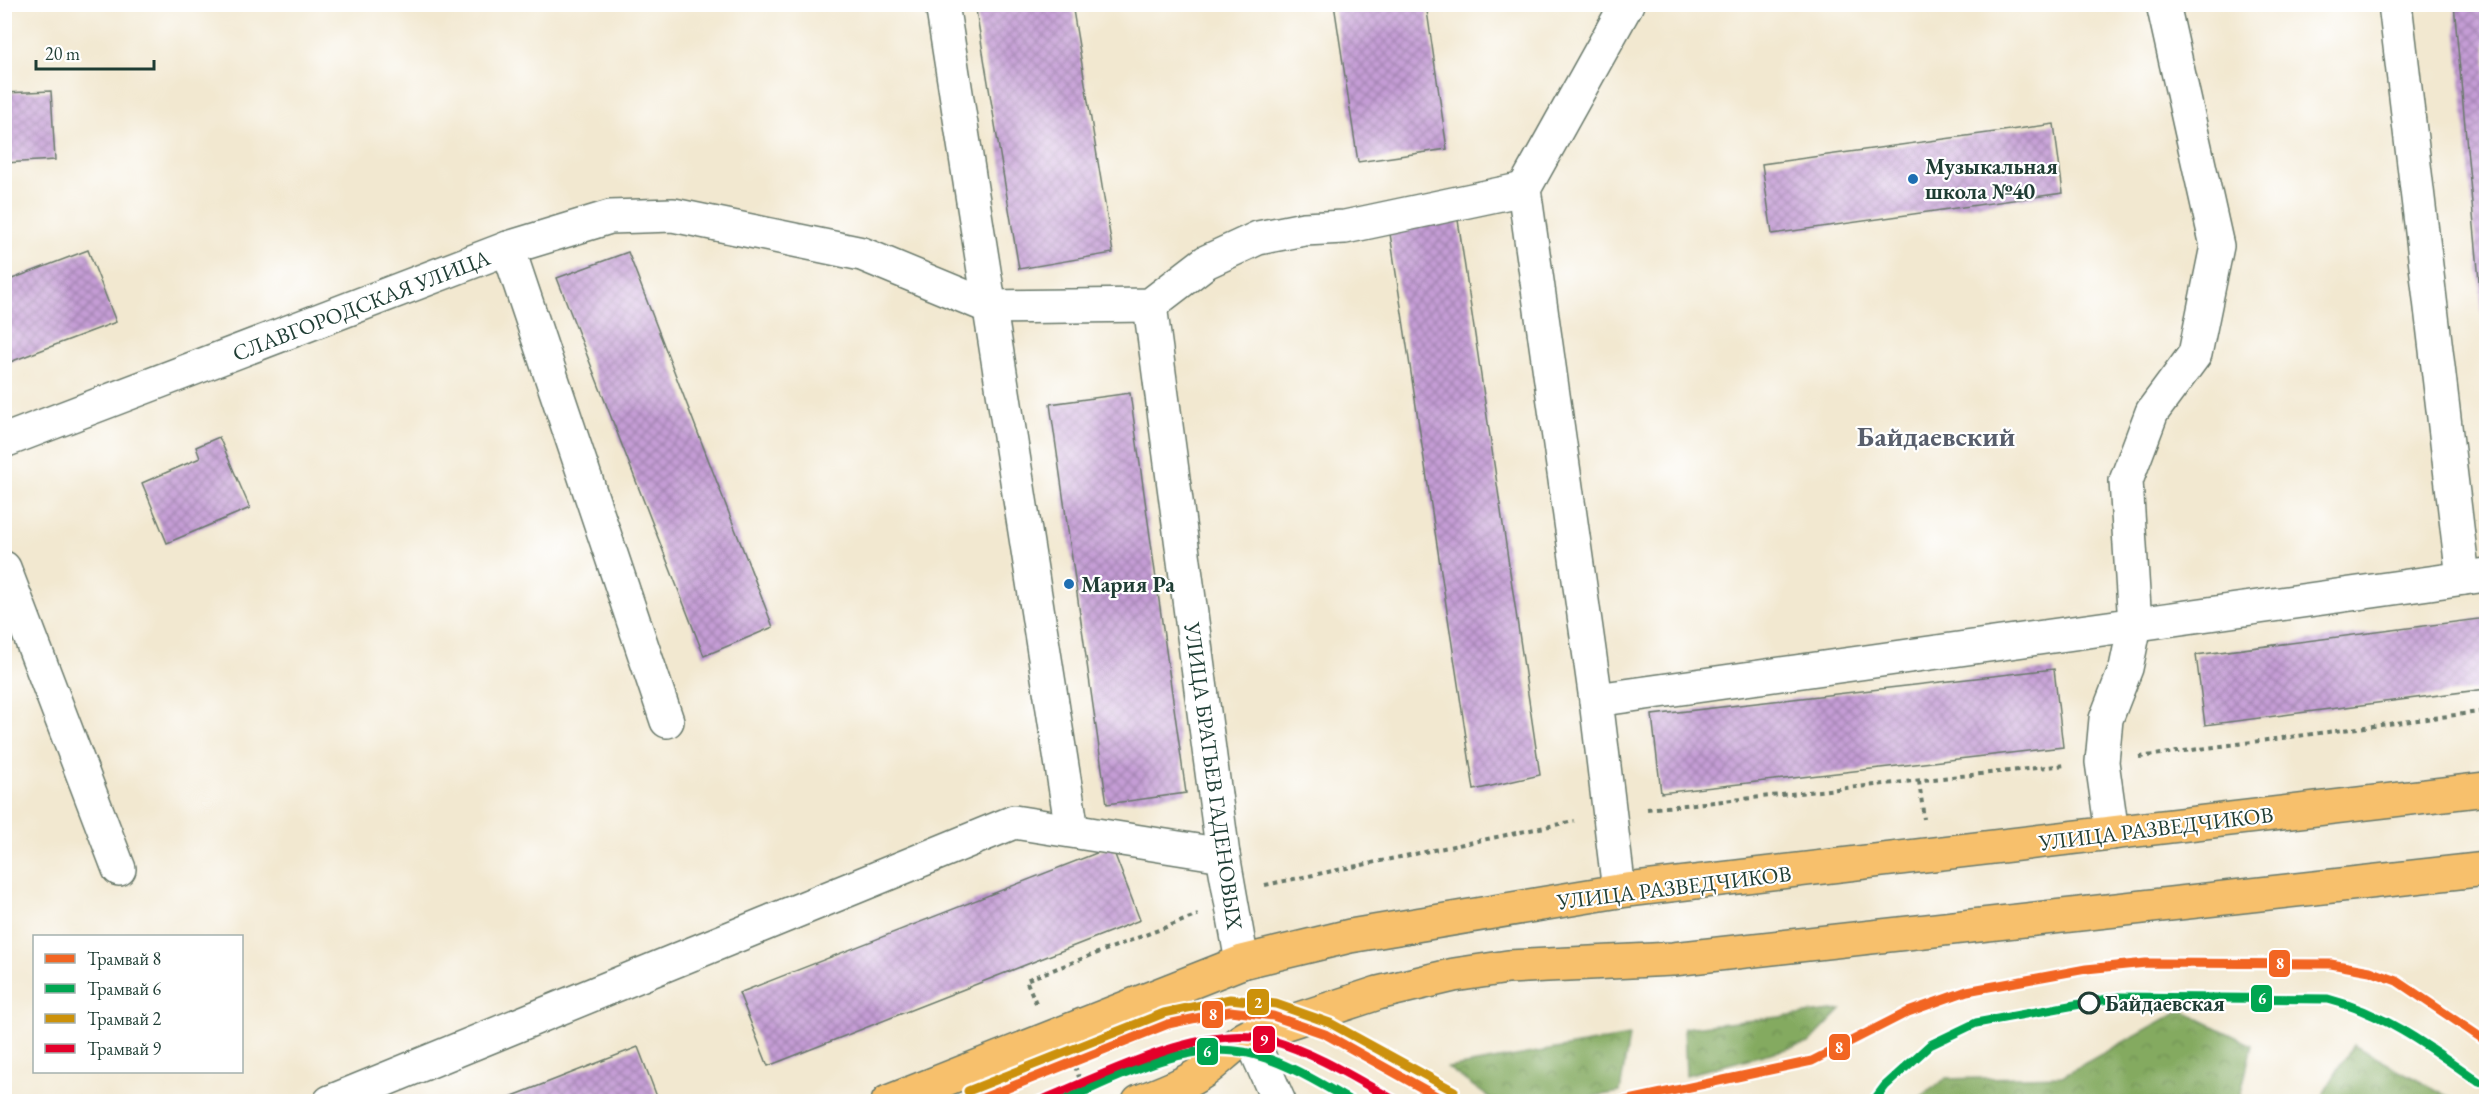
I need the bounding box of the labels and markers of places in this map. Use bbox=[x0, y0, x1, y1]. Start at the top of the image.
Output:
place label: Музыкальная школа №40 bbox=[1925, 152, 2058, 206]
marker: Музыкальная школа №40 bbox=[1906, 172, 1920, 186]
place label: Мария Ра bbox=[1081, 570, 1175, 599]
marker: Мария Ра bbox=[1062, 577, 1076, 591]
place label: Байдаевская bbox=[2105, 989, 2225, 1018]
marker: Байдаевская bbox=[2078, 992, 2100, 1014]

